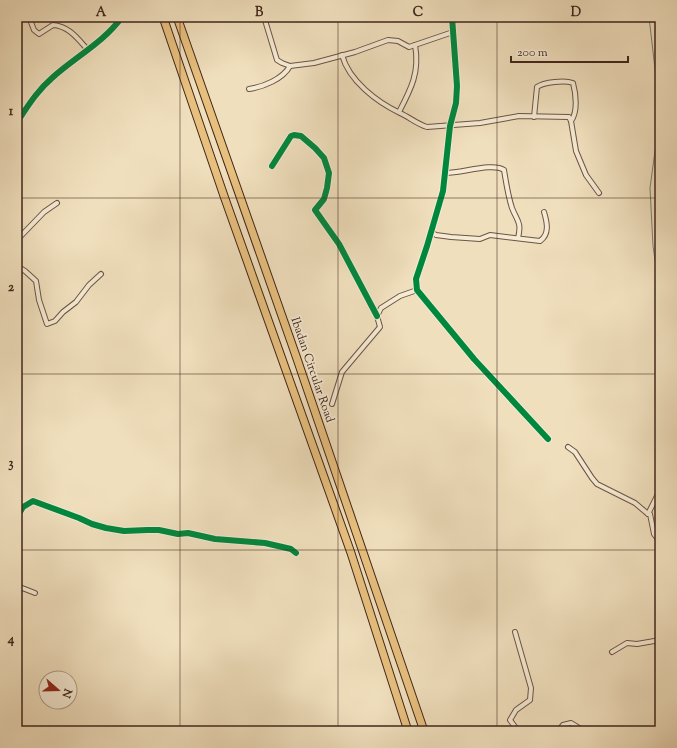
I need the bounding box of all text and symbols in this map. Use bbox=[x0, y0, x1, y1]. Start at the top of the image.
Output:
text: A bbox=[96, 4, 107, 22]
text: B bbox=[255, 4, 264, 22]
text: C bbox=[413, 4, 423, 22]
text: D bbox=[571, 4, 581, 22]
scale bar bbox=[511, 38, 628, 64]
text: 200 m bbox=[517, 44, 548, 62]
text: 1 bbox=[9, 103, 14, 121]
text: 2 bbox=[8, 279, 15, 297]
street label: Ibadan Circular Road bbox=[286, 315, 339, 425]
text: 3 bbox=[8, 455, 14, 473]
text: 4 bbox=[7, 631, 15, 649]
north arrow bbox=[38, 670, 78, 710]
text: N bbox=[57, 685, 76, 700]

